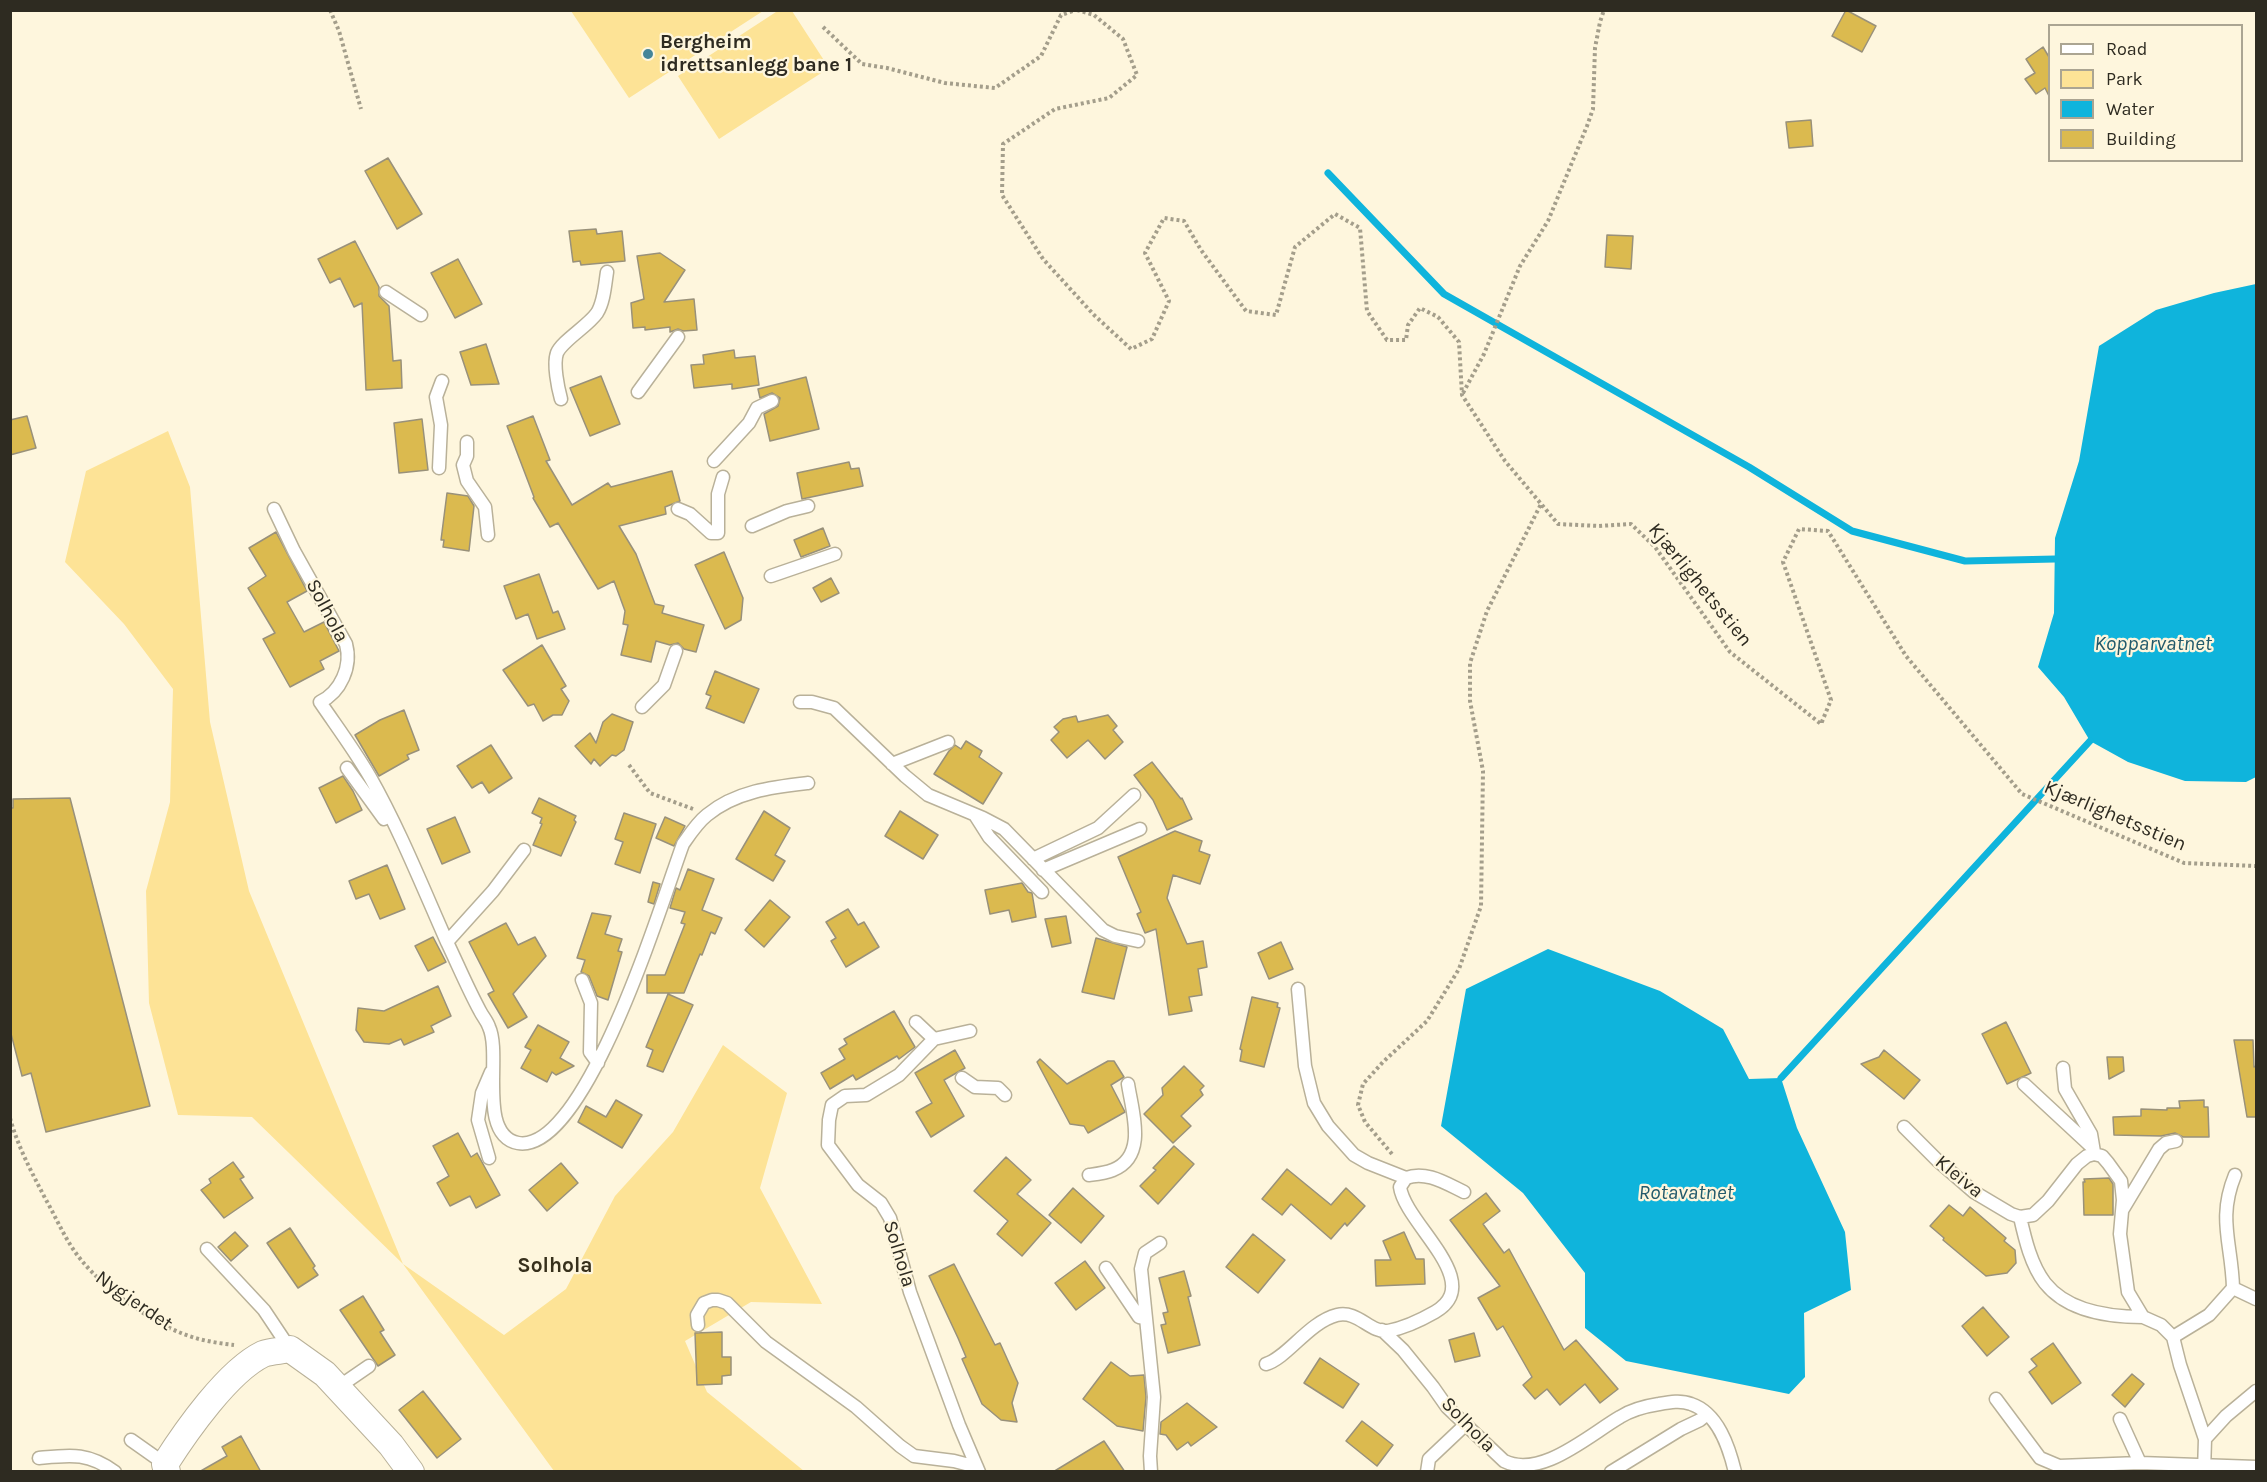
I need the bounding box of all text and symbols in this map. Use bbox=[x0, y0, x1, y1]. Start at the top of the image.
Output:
legend bbox=[2048, 24, 2243, 162]
place label: Bergheim idrettsanlegg bane 1 bbox=[660, 30, 852, 77]
text: Road bbox=[2106, 38, 2147, 60]
marker: Bergheim idrettsanlegg bane 1 bbox=[641, 47, 655, 61]
text: Park bbox=[2106, 68, 2143, 90]
text: Water bbox=[2106, 98, 2154, 120]
text: Building bbox=[2106, 128, 2176, 150]
street label: Kjærlighetsstien bbox=[1643, 518, 1757, 652]
street label: Solhola bbox=[300, 575, 354, 647]
water label: Kopparvatnet bbox=[2094, 631, 2212, 657]
street label: Kjærlighetsstien bbox=[2040, 775, 2190, 857]
street label: Kleiva bbox=[1930, 1150, 1988, 1204]
water label: Rotavatnet bbox=[1638, 1180, 1734, 1206]
street label: Solhola bbox=[878, 1218, 920, 1290]
district label: Solhola bbox=[517, 1253, 593, 1279]
street label: Nygjerdet bbox=[91, 1266, 177, 1336]
street label: Solhola bbox=[1436, 1392, 1500, 1458]

